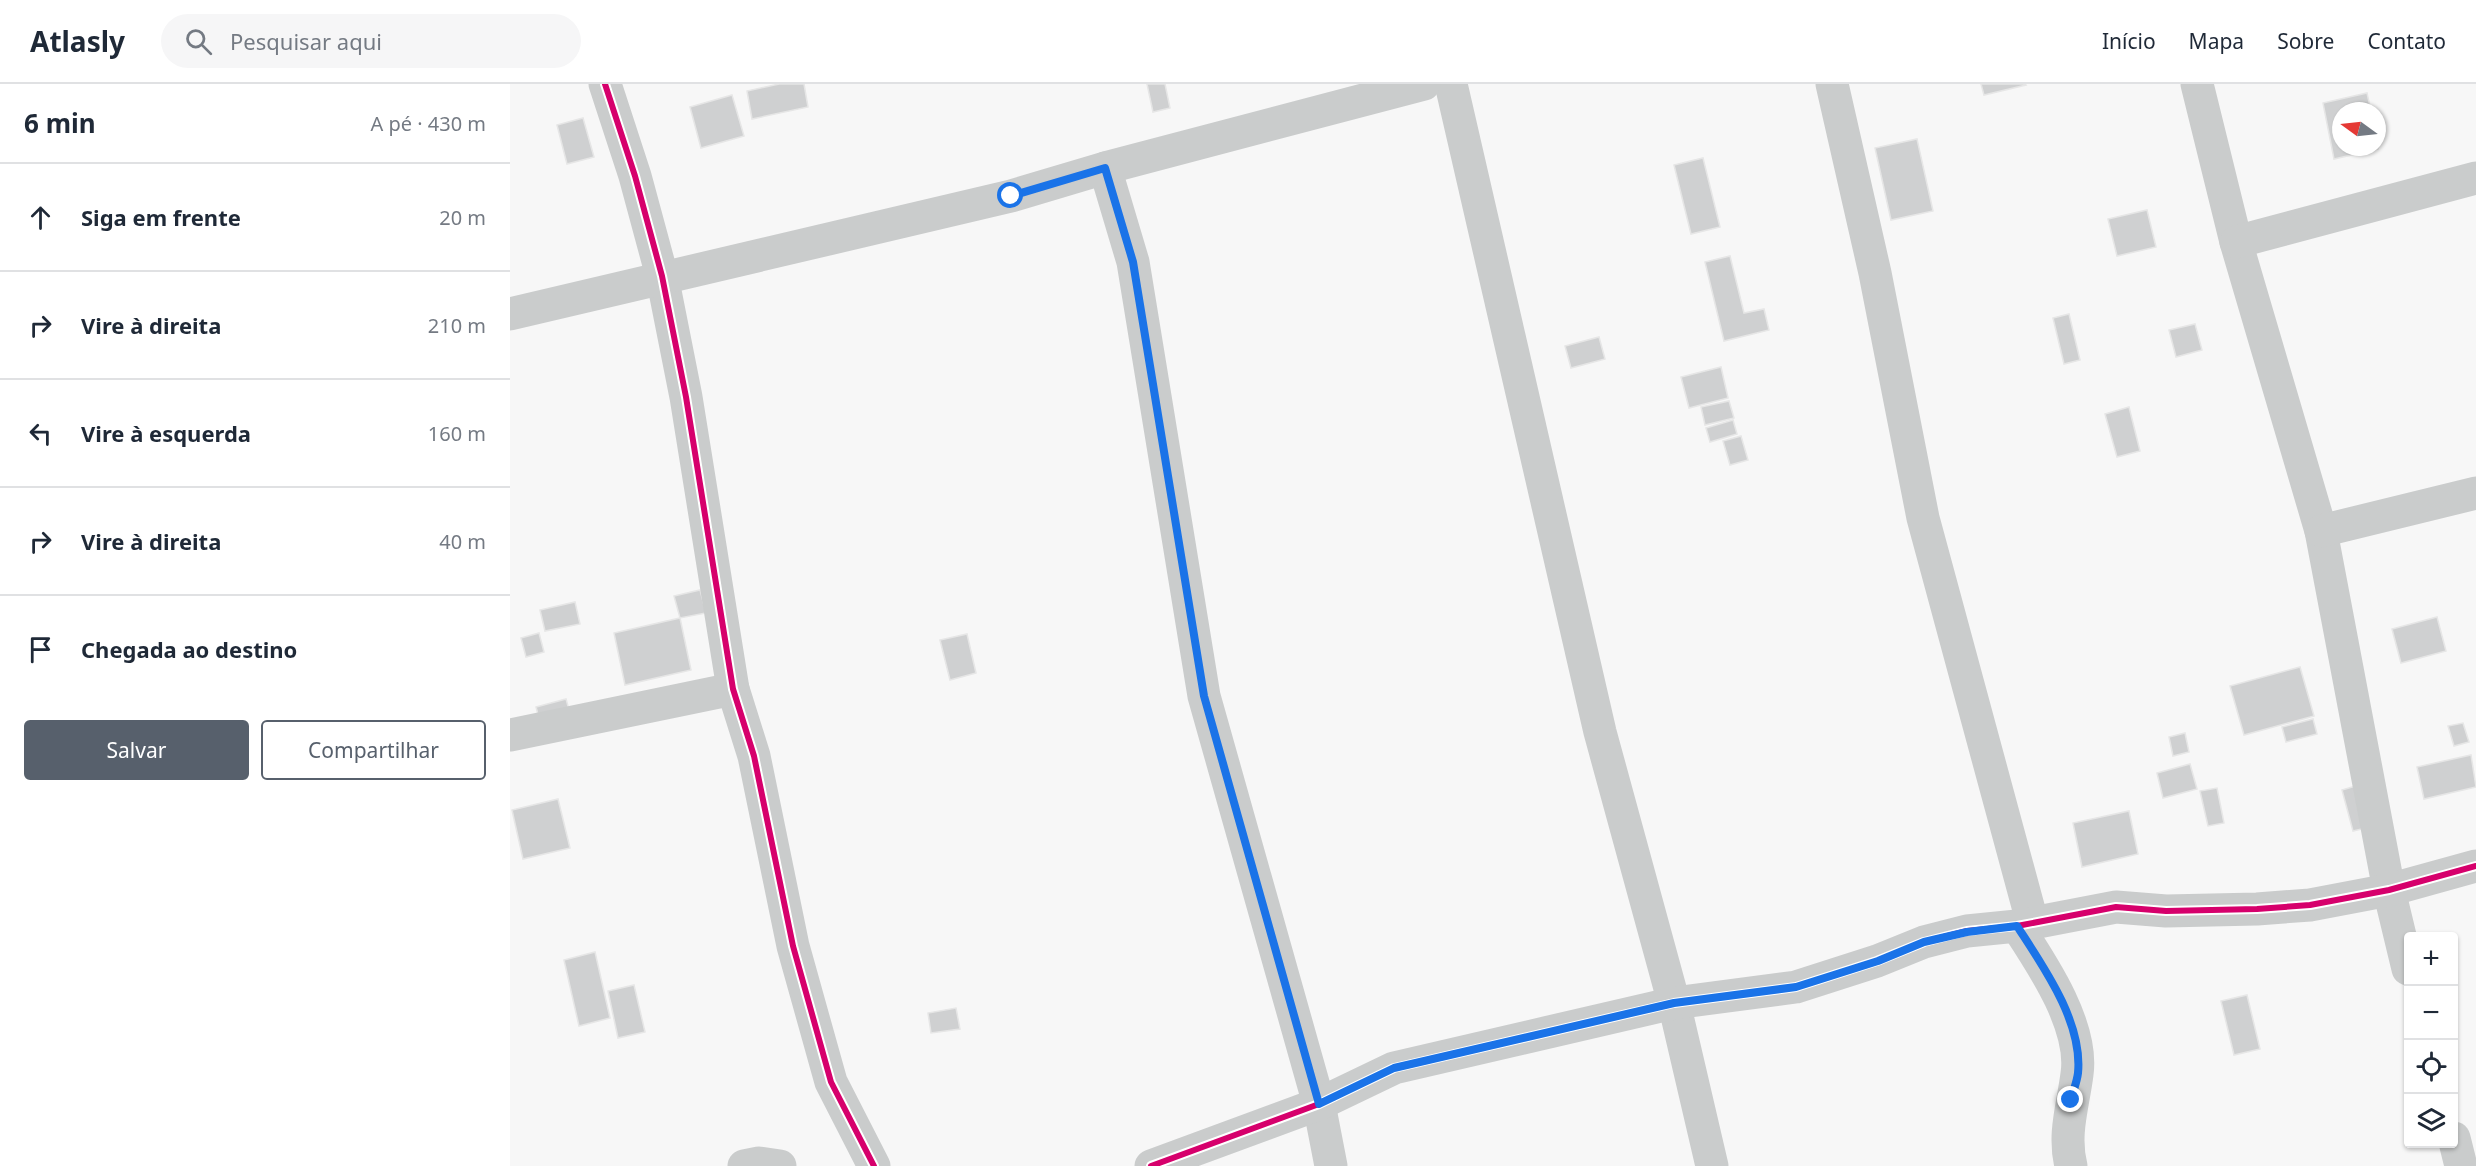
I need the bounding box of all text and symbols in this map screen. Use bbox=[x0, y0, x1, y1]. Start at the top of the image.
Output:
search box bbox=[161, 14, 581, 68]
text: Atlasly bbox=[30, 22, 125, 60]
icon: search bbox=[182, 25, 215, 58]
text: Pesquisar aqui bbox=[230, 26, 382, 56]
text: Início bbox=[2102, 27, 2156, 55]
text: Mapa bbox=[2189, 27, 2244, 55]
text: Sobre bbox=[2277, 27, 2334, 55]
text: Contato bbox=[2367, 27, 2446, 55]
north arrow bbox=[2332, 102, 2386, 156]
text: 6 min bbox=[24, 105, 96, 141]
text: A pé · 430 m bbox=[370, 110, 486, 137]
route start bbox=[997, 182, 1023, 208]
icon: ahead bbox=[24, 201, 57, 234]
text: Siga em frente bbox=[81, 202, 241, 232]
text: 20 m bbox=[439, 204, 486, 231]
icon: right bbox=[24, 309, 57, 342]
text: Vire à direita bbox=[81, 310, 221, 340]
text: 210 m bbox=[428, 312, 486, 339]
icon: left bbox=[24, 417, 57, 450]
text: Vire à esquerda bbox=[81, 418, 251, 448]
text: 160 m bbox=[428, 420, 486, 447]
icon: right bbox=[24, 525, 57, 558]
text: Vire à direita bbox=[81, 526, 221, 556]
text: 40 m bbox=[439, 528, 486, 555]
icon: arrive bbox=[24, 633, 57, 666]
text: Chegada ao destino bbox=[81, 634, 297, 664]
button: Salvar bbox=[24, 720, 249, 780]
button: Compartilhar bbox=[261, 720, 486, 780]
map controls bbox=[2404, 932, 2458, 1148]
button: + bbox=[2404, 932, 2458, 986]
button: − bbox=[2404, 986, 2458, 1040]
button: locate bbox=[2404, 1040, 2458, 1094]
route end bbox=[2057, 1086, 2083, 1112]
button: layers bbox=[2404, 1094, 2458, 1148]

